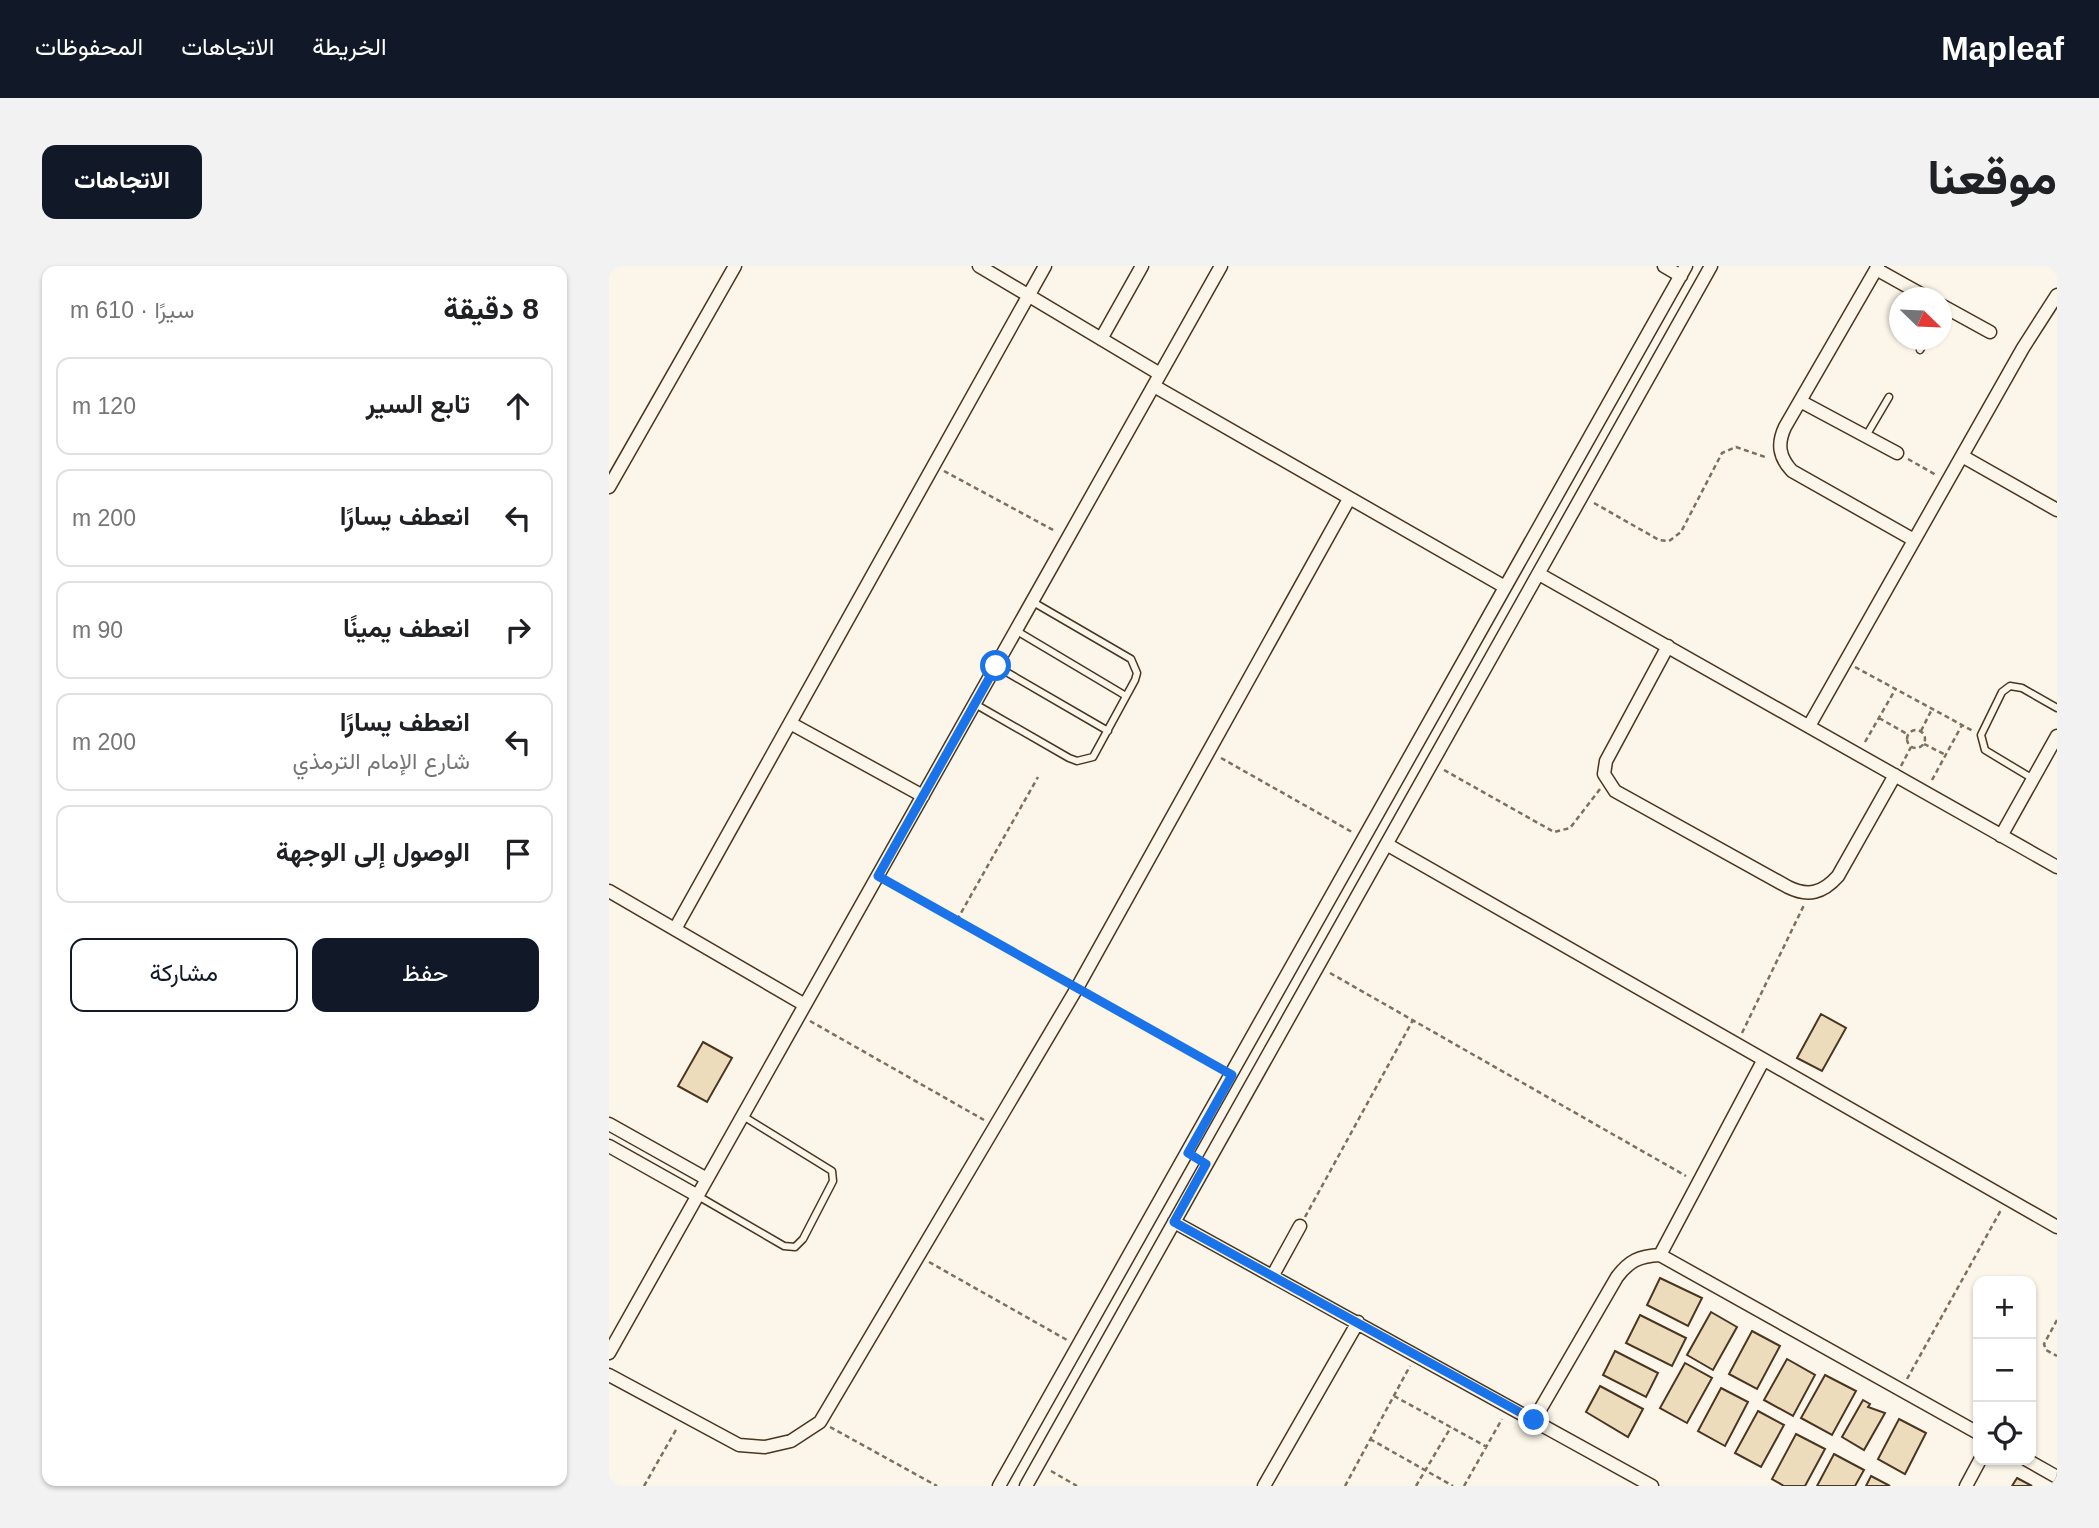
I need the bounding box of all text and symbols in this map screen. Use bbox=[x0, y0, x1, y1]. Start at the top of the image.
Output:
text: Mapleaf bbox=[1941, 30, 2064, 67]
text: المحفوظات bbox=[35, 33, 143, 60]
text: الاتجاهات bbox=[181, 33, 274, 60]
text: الخريطة bbox=[312, 33, 387, 60]
button: الاتجاهات bbox=[42, 145, 202, 219]
text: موقعنا bbox=[1927, 150, 2057, 204]
north arrow bbox=[1889, 287, 1952, 350]
text: 8 دقيقة bbox=[443, 292, 539, 325]
text: سيرًا · 610 m bbox=[70, 297, 194, 323]
icon: ahead bbox=[499, 387, 537, 425]
text: تابع السير bbox=[366, 389, 470, 419]
text: 120 m bbox=[72, 393, 136, 419]
icon: left bbox=[499, 499, 537, 537]
text: انعطف يسارًا bbox=[340, 501, 470, 531]
text: 200 m bbox=[72, 505, 136, 531]
icon: right bbox=[499, 611, 537, 649]
text: انعطف يمينًا bbox=[343, 613, 470, 643]
text: 90 m bbox=[72, 617, 123, 643]
route start bbox=[980, 650, 1011, 681]
text: انعطف يسارًا bbox=[340, 707, 470, 737]
icon: left bbox=[499, 723, 537, 761]
text: 200 m bbox=[72, 729, 136, 755]
text: شارع الإمام الترمذي bbox=[293, 748, 470, 774]
icon: arrive bbox=[499, 835, 537, 873]
text: الوصول إلى الوجهة bbox=[276, 837, 470, 867]
button: مشاركة bbox=[70, 938, 298, 1012]
button: حفظ bbox=[312, 938, 539, 1012]
map controls bbox=[1973, 1276, 2036, 1465]
button: + bbox=[1973, 1276, 2036, 1339]
button: − bbox=[1973, 1339, 2036, 1402]
button: locate bbox=[1973, 1402, 2036, 1465]
route end bbox=[1518, 1404, 1549, 1435]

